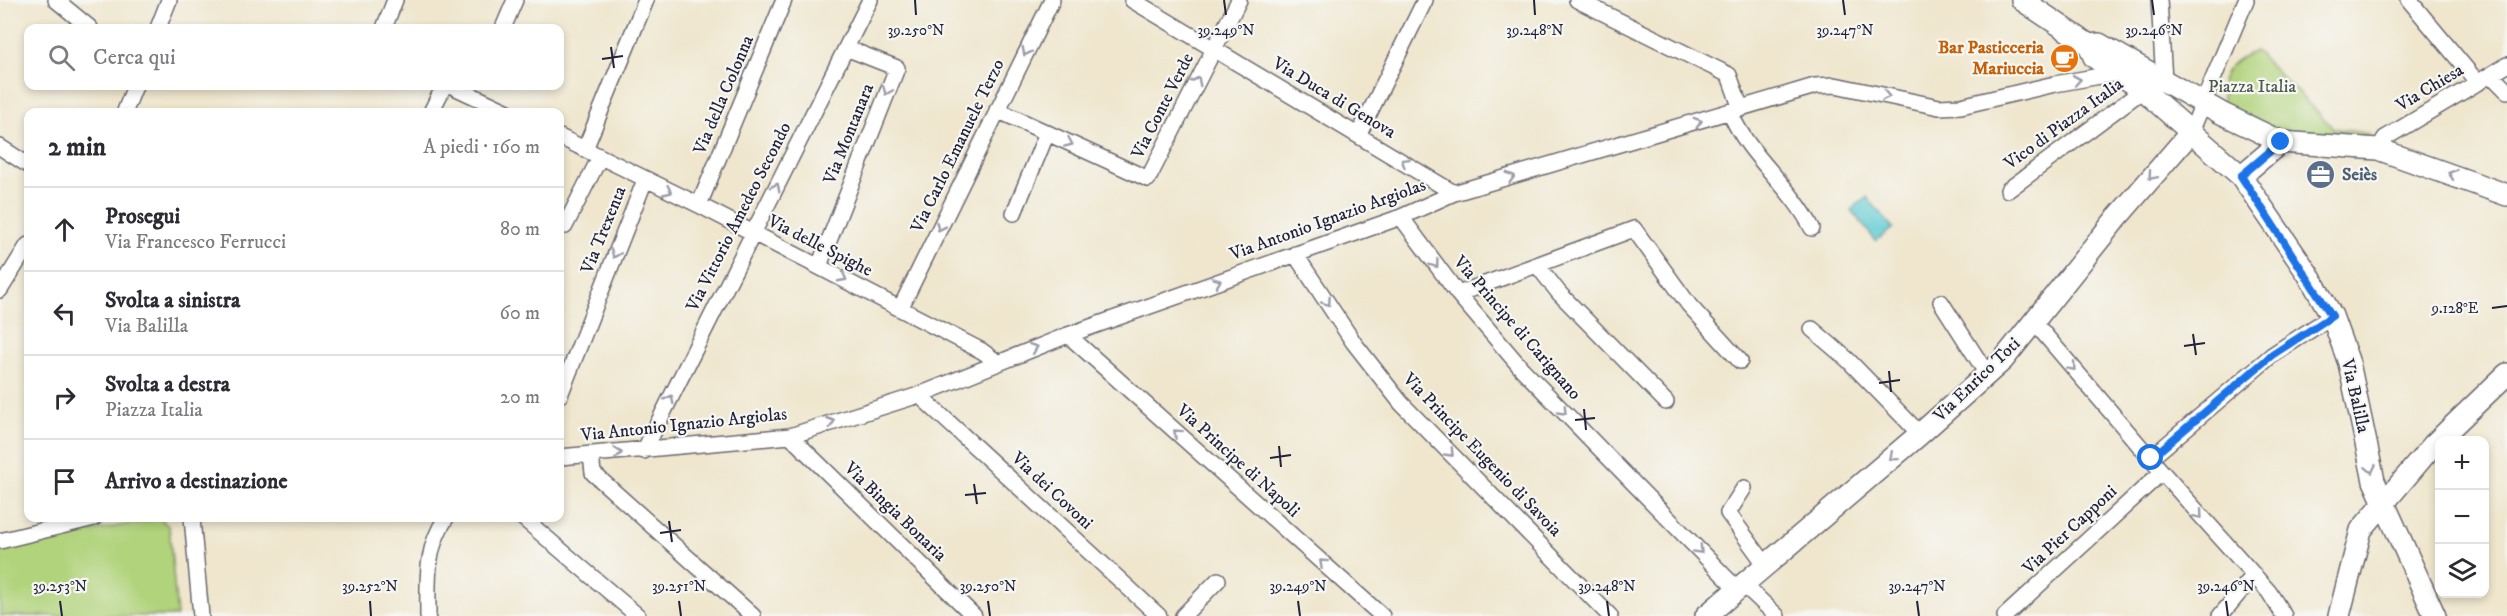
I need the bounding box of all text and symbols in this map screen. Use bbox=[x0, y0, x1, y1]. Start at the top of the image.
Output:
text: 39.250°N bbox=[888, 21, 944, 40]
text: 39.249°N bbox=[1197, 21, 1255, 40]
text: 39.248°N bbox=[1506, 21, 1564, 40]
text: 39.247°N bbox=[1816, 21, 1874, 40]
text: 39.246°N bbox=[2125, 21, 2183, 40]
search box bbox=[24, 24, 564, 90]
street label: Via della Colonna bbox=[689, 32, 759, 159]
place label: Bar Pasticceria Mariuccia bbox=[1938, 37, 2044, 80]
icon: search bbox=[45, 41, 78, 74]
cafe icon: Bar Pasticceria Mariuccia bbox=[2049, 42, 2081, 74]
text: Cerca qui bbox=[93, 44, 176, 71]
one-way arrow bbox=[1022, 46, 1033, 57]
street label: Via Conte Verde bbox=[1127, 50, 1199, 163]
street label: Via Duca di Genova bbox=[1267, 52, 1400, 144]
street label: Via Carlo Emanuele Terzo bbox=[906, 56, 1010, 237]
street label: Via Chiesa bbox=[2392, 59, 2468, 117]
street label: Vico di Piazza Italia bbox=[1999, 73, 2128, 175]
one-way arrow bbox=[2072, 74, 2082, 87]
park label: Piazza Italia bbox=[2208, 76, 2296, 98]
one-way arrow bbox=[1189, 77, 1201, 88]
street label: Via Montanara bbox=[818, 80, 879, 188]
one-way arrow bbox=[882, 86, 895, 96]
one-way arrow bbox=[1881, 89, 1891, 102]
one-way arrow bbox=[1693, 116, 1703, 129]
street label: Via Vittorio Amedeo Secondo bbox=[681, 119, 796, 316]
route end bbox=[2267, 128, 2293, 154]
text: 2 min bbox=[48, 131, 106, 164]
text: A piedi · 160 m bbox=[423, 135, 540, 160]
one-way arrow bbox=[1063, 136, 1074, 148]
one-way arrow bbox=[1401, 158, 1411, 170]
office icon: Seiès bbox=[2305, 159, 2337, 191]
place label: Seiès bbox=[2342, 164, 2377, 186]
one-way arrow bbox=[2448, 168, 2458, 181]
one-way arrow bbox=[2149, 169, 2160, 180]
one-way arrow bbox=[1505, 172, 1516, 184]
street label: Via Antonio Ignazio Argiolas bbox=[1226, 174, 1429, 266]
one-way arrow bbox=[768, 182, 780, 193]
street label: Via Trexenta bbox=[576, 183, 632, 278]
one-way arrow bbox=[662, 183, 673, 195]
text: Prosegui bbox=[105, 203, 180, 230]
street label: Via delle Spighe bbox=[763, 210, 876, 282]
icon: ahead bbox=[48, 213, 81, 246]
text: 80 m bbox=[500, 217, 540, 242]
one-way arrow bbox=[936, 221, 947, 232]
text: Via Francesco Ferrucci bbox=[105, 230, 286, 255]
one-way arrow bbox=[610, 248, 623, 259]
street label: Via Principe di Carignano bbox=[1448, 251, 1586, 405]
one-way arrow bbox=[1428, 257, 1439, 268]
one-way arrow bbox=[836, 271, 847, 282]
one-way arrow bbox=[1211, 276, 1222, 289]
text: Svolta a sinistra bbox=[105, 287, 240, 314]
one-way arrow bbox=[1320, 296, 1331, 307]
icon: left bbox=[48, 297, 81, 330]
text: 9.128°E bbox=[2431, 299, 2479, 318]
text: 60 m bbox=[500, 301, 540, 326]
text: Via Balilla bbox=[105, 314, 188, 339]
street label: Via Enrico Toti bbox=[1928, 333, 2025, 428]
one-way arrow bbox=[1027, 343, 1038, 355]
street label: Via Balilla bbox=[2336, 356, 2374, 435]
one-way arrow bbox=[2065, 360, 2076, 371]
street label: Via Principe Eugenio di Savoia bbox=[1397, 368, 1566, 542]
text: Svolta a destra bbox=[105, 371, 230, 398]
icon: right bbox=[48, 381, 81, 414]
text: 20 m bbox=[500, 385, 540, 410]
one-way arrow bbox=[662, 394, 674, 405]
text: Piazza Italia bbox=[105, 398, 203, 423]
street label: Via Principe di Napoli bbox=[1171, 399, 1304, 522]
street label: Via Antonio Ignazio Argiolas bbox=[579, 403, 788, 447]
one-way arrow bbox=[1556, 404, 1567, 414]
one-way arrow bbox=[825, 417, 836, 429]
one-way arrow bbox=[1173, 429, 1184, 440]
map controls bbox=[2435, 436, 2489, 598]
button: + bbox=[2435, 436, 2489, 490]
route start bbox=[2137, 444, 2163, 470]
one-way arrow bbox=[1443, 445, 1454, 456]
one-way arrow bbox=[613, 447, 622, 460]
street label: Via dei Covoni bbox=[1006, 447, 1097, 534]
one-way arrow bbox=[1889, 450, 1900, 461]
street label: Via Bingia Bonaria bbox=[838, 457, 951, 567]
one-way arrow bbox=[2364, 464, 2377, 474]
icon: arrive bbox=[48, 465, 81, 498]
text: Arrivo a destinazione bbox=[105, 468, 288, 495]
street label: Via Pier Capponi bbox=[2018, 481, 2122, 580]
button: − bbox=[2435, 490, 2489, 544]
one-way arrow bbox=[2192, 508, 2203, 518]
one-way arrow bbox=[1692, 543, 1703, 554]
button: layers bbox=[2435, 544, 2489, 598]
one-way arrow bbox=[1319, 559, 1329, 570]
text: 39.253°N bbox=[33, 577, 87, 596]
text: 39.252°N bbox=[342, 577, 398, 596]
text: 39.251°N bbox=[652, 577, 706, 596]
text: 39.250°N bbox=[960, 577, 1016, 596]
text: 39.249°N bbox=[1269, 577, 1327, 596]
text: 39.248°N bbox=[1578, 577, 1636, 596]
text: 39.247°N bbox=[1888, 577, 1946, 596]
text: 39.246°N bbox=[2197, 577, 2255, 596]

